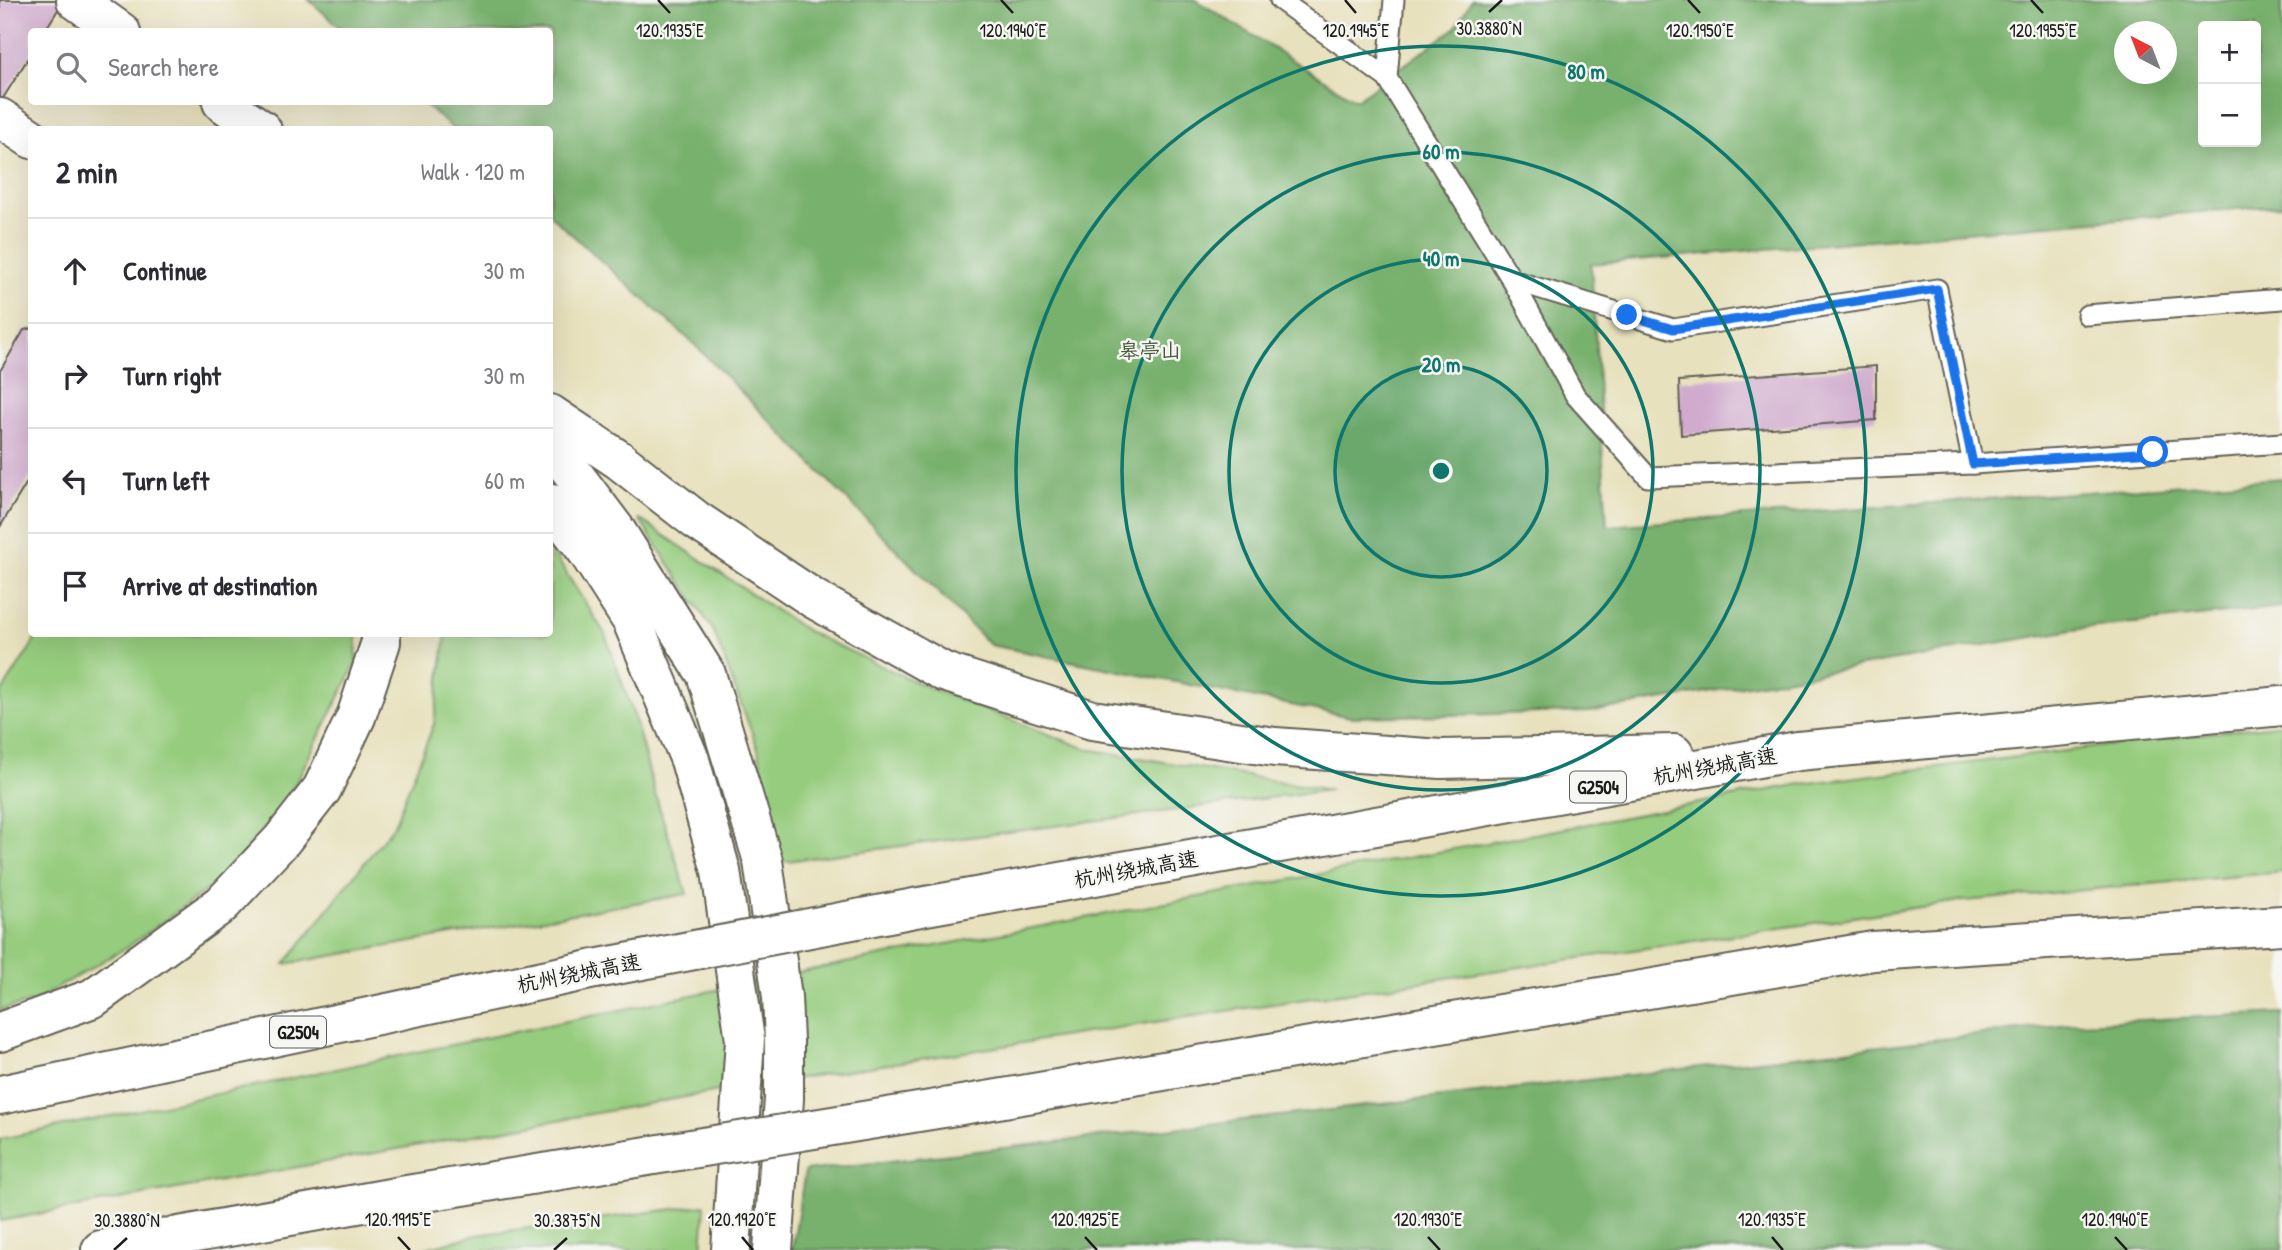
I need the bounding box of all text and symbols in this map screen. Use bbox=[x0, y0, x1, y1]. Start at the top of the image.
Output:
text: 30.3880°N bbox=[1456, 16, 1522, 41]
text: 120.1935°E bbox=[636, 18, 704, 43]
text: 120.1940°E bbox=[980, 18, 1047, 43]
text: 120.1945°E bbox=[1323, 18, 1389, 43]
text: 120.1950°E bbox=[1666, 18, 1734, 43]
text: 120.1955°E bbox=[2009, 18, 2077, 43]
north arrow bbox=[2114, 21, 2177, 84]
map controls bbox=[2198, 21, 2261, 147]
button: + bbox=[2198, 21, 2261, 84]
search box bbox=[28, 28, 553, 105]
icon: search bbox=[52, 48, 90, 86]
text: Search here bbox=[108, 49, 219, 84]
text: 80 m bbox=[1567, 57, 1605, 86]
button: − bbox=[2198, 84, 2261, 147]
text: 60 m bbox=[1423, 137, 1459, 166]
text: 2 min bbox=[56, 152, 118, 192]
text: Walk · 120 m bbox=[421, 156, 525, 187]
text: 40 m bbox=[1423, 244, 1459, 273]
icon: ahead bbox=[56, 252, 94, 290]
text: Continue bbox=[123, 253, 207, 288]
text: 30 m bbox=[483, 255, 525, 286]
route end bbox=[1611, 299, 1642, 330]
park label: 皋亭山 bbox=[1119, 336, 1182, 365]
text: 20 m bbox=[1422, 350, 1460, 379]
icon: right bbox=[56, 357, 94, 395]
text: Turn right bbox=[123, 358, 221, 393]
text: 30 m bbox=[483, 360, 525, 391]
route start bbox=[2137, 436, 2168, 467]
centre of rings bbox=[1429, 459, 1453, 483]
icon: left bbox=[56, 462, 94, 500]
text: Turn left bbox=[123, 463, 209, 498]
text: 60 m bbox=[485, 465, 525, 496]
icon: arrive bbox=[56, 567, 94, 605]
text: Arrive at destination bbox=[123, 568, 318, 603]
street label: 杭州绕城高速 bbox=[1650, 741, 1780, 791]
road number: G2504 bbox=[1570, 772, 1626, 802]
street label: 杭州绕城高速 bbox=[1071, 844, 1201, 894]
street label: 杭州绕城高速 bbox=[514, 947, 644, 999]
road number: G2504 bbox=[270, 1016, 326, 1048]
text: 120.1915°E bbox=[365, 1207, 431, 1232]
text: 120.1920°E bbox=[708, 1207, 776, 1232]
text: 120.1925°E bbox=[1051, 1207, 1119, 1232]
text: 120.1930°E bbox=[1394, 1207, 1462, 1232]
text: 120.1935°E bbox=[1738, 1207, 1806, 1232]
text: 120.1940°E bbox=[2082, 1207, 2149, 1232]
text: 30.3880°N bbox=[94, 1208, 160, 1233]
text: 30.3875°N bbox=[534, 1208, 600, 1233]

